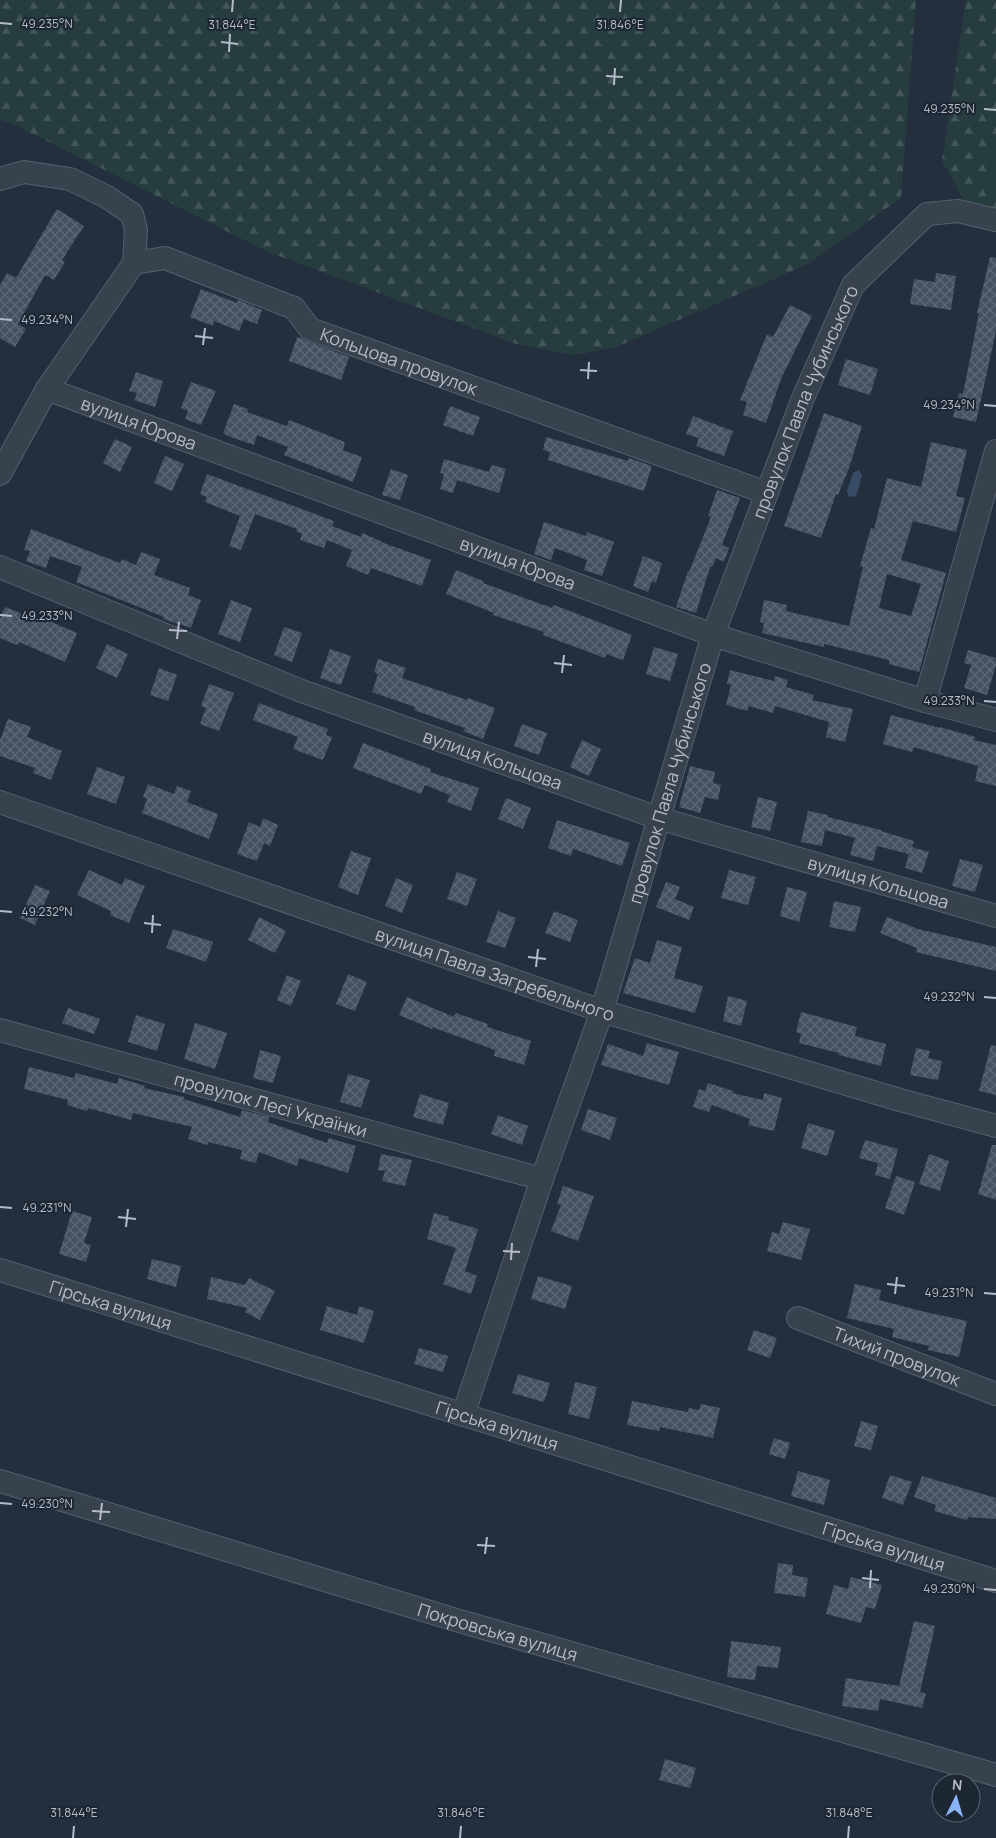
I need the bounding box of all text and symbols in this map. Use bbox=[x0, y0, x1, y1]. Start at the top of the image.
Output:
text: 49.235°N bbox=[21, 15, 73, 32]
text: 31.844°E bbox=[208, 16, 256, 33]
text: 31.846°E bbox=[596, 16, 644, 33]
text: 49.235°N bbox=[923, 100, 975, 117]
street label: провулок Павла Чубинського bbox=[746, 281, 863, 522]
text: 49.234°N bbox=[21, 311, 73, 328]
street label: Кольцова провулок bbox=[317, 322, 482, 401]
street label: вулиця Юрова bbox=[78, 391, 200, 455]
text: 49.234°N bbox=[923, 396, 975, 413]
street label: вулиця Юрова bbox=[457, 531, 579, 595]
text: 49.233°N bbox=[22, 607, 72, 624]
street label: провулок Павла Чубинського bbox=[622, 660, 716, 906]
text: 49.233°N bbox=[924, 692, 974, 709]
street label: вулиця Кольцова bbox=[420, 723, 565, 795]
street label: вулиця Кольцова bbox=[805, 850, 952, 914]
text: 49.232°N bbox=[21, 903, 73, 920]
street label: вулиця Павла Загребельного bbox=[372, 921, 617, 1026]
text: 49.232°N bbox=[923, 988, 975, 1005]
street label: провулок Лесі Українки bbox=[172, 1066, 370, 1142]
text: 49.231°N bbox=[23, 1199, 71, 1216]
street label: Гірська вулиця bbox=[47, 1274, 175, 1335]
text: 49.231°N bbox=[925, 1284, 973, 1301]
street label: Тихий провулок bbox=[830, 1321, 965, 1392]
street label: Гірська вулиця bbox=[433, 1395, 562, 1456]
text: 49.230°N bbox=[21, 1495, 73, 1512]
street label: Гірська вулиця bbox=[820, 1516, 948, 1576]
text: 49.230°N bbox=[923, 1580, 975, 1597]
street label: Покровська вулиця bbox=[415, 1597, 581, 1666]
north arrow bbox=[931, 1773, 981, 1823]
text: N bbox=[951, 1775, 963, 1794]
text: 31.844°E bbox=[50, 1804, 98, 1821]
text: 31.846°E bbox=[437, 1804, 485, 1821]
text: 31.848°E bbox=[825, 1804, 873, 1821]

